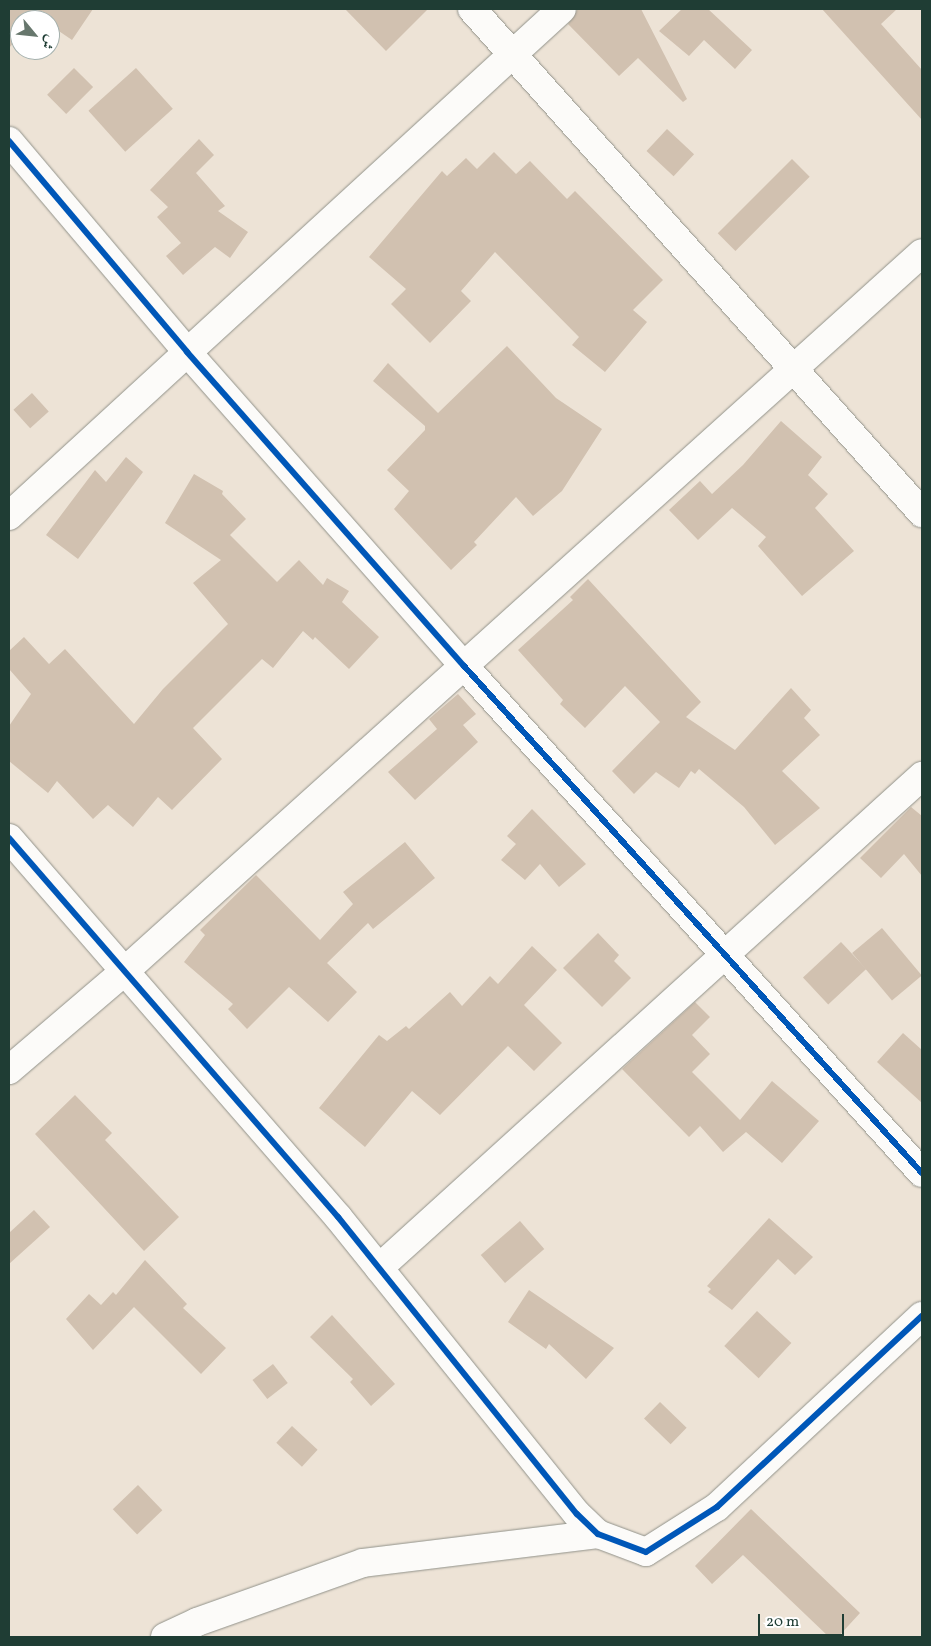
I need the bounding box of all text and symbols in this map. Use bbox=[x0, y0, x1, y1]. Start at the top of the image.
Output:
north arrow bbox=[10, 10, 60, 60]
text: ش bbox=[36, 31, 59, 52]
scale bar bbox=[761, 1604, 847, 1636]
text: 20 m bbox=[766, 1612, 799, 1633]

